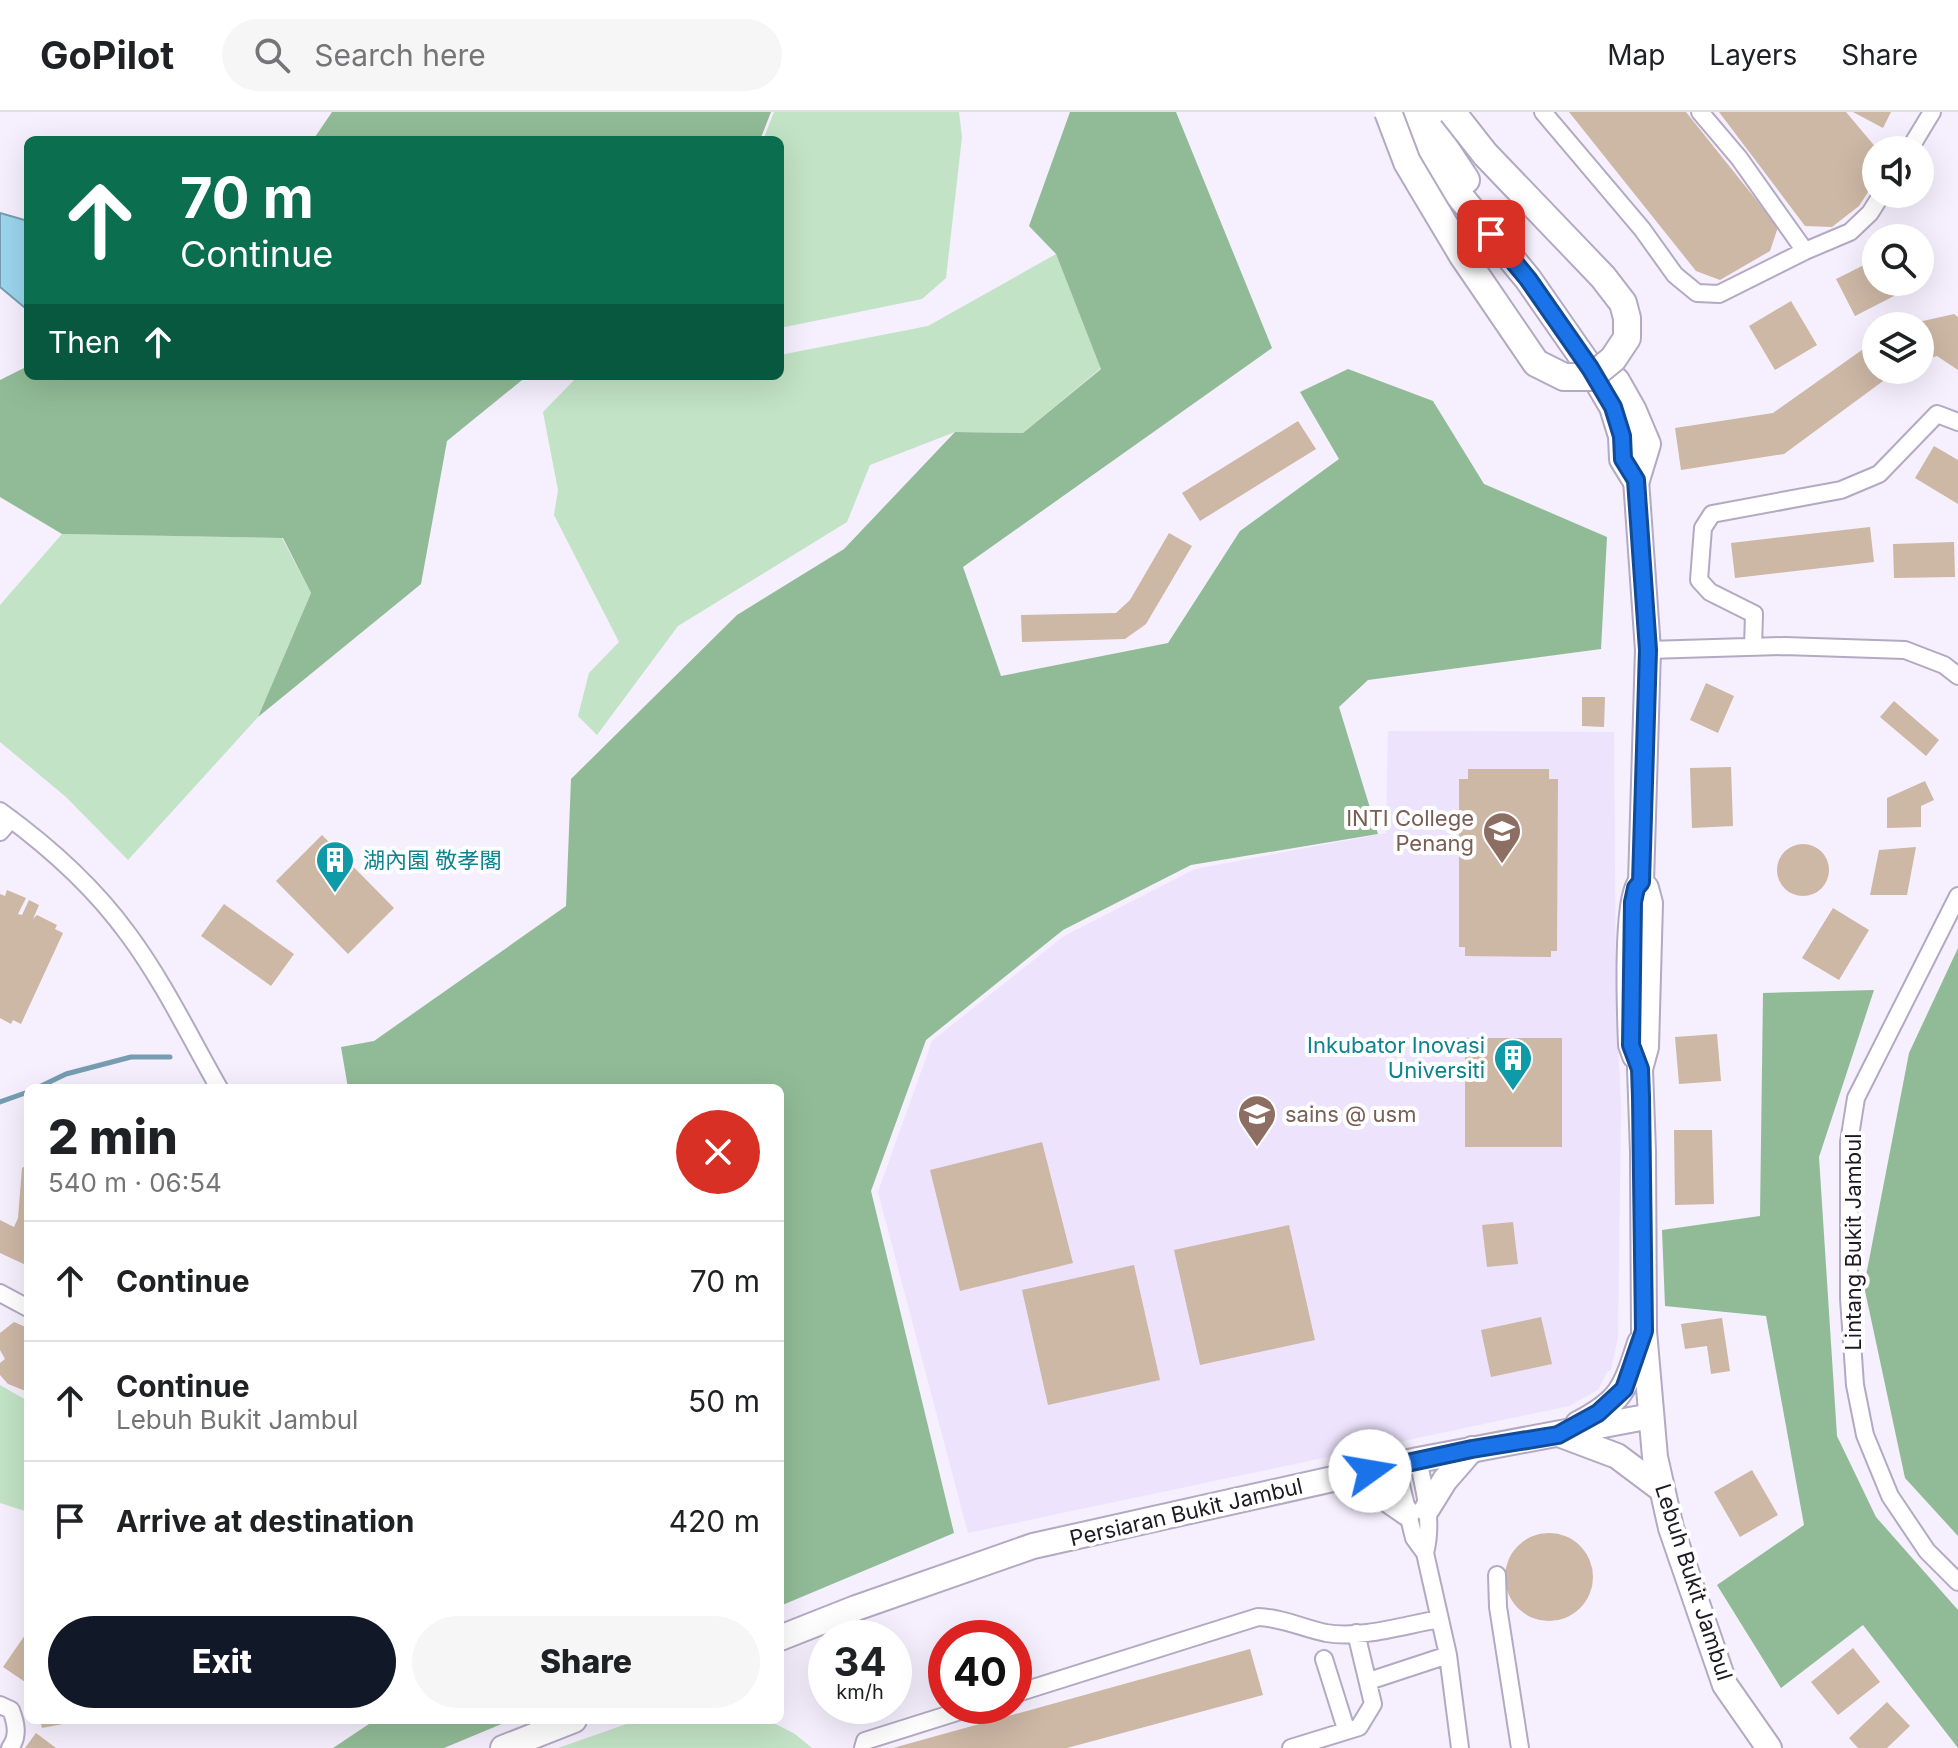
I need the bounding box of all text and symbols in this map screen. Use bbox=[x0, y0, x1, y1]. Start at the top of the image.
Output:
search box bbox=[222, 19, 782, 91]
text: GoPilot bbox=[40, 32, 174, 78]
icon: search bbox=[250, 33, 294, 77]
text: Search here bbox=[314, 37, 486, 73]
text: Map bbox=[1607, 38, 1665, 72]
text: Layers bbox=[1709, 38, 1797, 72]
text: Share bbox=[1841, 38, 1918, 72]
map controls bbox=[1862, 136, 1934, 384]
button: sound bbox=[1862, 136, 1934, 208]
text: 70 m bbox=[180, 164, 314, 232]
icon: ahead bbox=[48, 168, 152, 272]
pin bbox=[1457, 200, 1525, 268]
icon: arrive bbox=[1469, 212, 1513, 256]
button: search bbox=[1862, 224, 1934, 296]
text: Continue bbox=[180, 232, 333, 276]
button: layers bbox=[1862, 312, 1934, 384]
icon: ahead bbox=[136, 320, 180, 364]
text: Then bbox=[48, 324, 120, 360]
place label: INTI College Penang bbox=[1346, 805, 1474, 856]
school or university icon: INTI College Penang bbox=[1481, 810, 1523, 865]
building icon: 湖內園 敬孝閣 bbox=[314, 839, 356, 894]
place label: 湖內園 敬孝閣 bbox=[363, 847, 501, 873]
place label: Inkubator Inovasi Universiti bbox=[1307, 1032, 1485, 1083]
building icon: Inkubator Inovasi Universiti bbox=[1492, 1037, 1534, 1092]
school or university icon: sains @ usm bbox=[1236, 1093, 1278, 1148]
place label: sains @ usm bbox=[1285, 1101, 1416, 1127]
text: 2 min bbox=[48, 1107, 178, 1166]
button: close bbox=[676, 1110, 760, 1194]
street label: Lintang Bukit Jambul bbox=[1840, 1133, 1866, 1351]
text: 540 m · 06:54 bbox=[48, 1167, 222, 1198]
icon: ahead bbox=[48, 1259, 92, 1303]
text: Continue bbox=[116, 1263, 250, 1299]
text: 70 m bbox=[690, 1263, 760, 1299]
text: Continue bbox=[116, 1368, 250, 1404]
icon: ahead bbox=[48, 1379, 92, 1423]
text: 50 m bbox=[688, 1383, 760, 1419]
text: Lebuh Bukit Jambul bbox=[116, 1404, 358, 1435]
position arrow bbox=[1328, 1429, 1412, 1513]
street label: Persiaran Bukit Jambul bbox=[1067, 1473, 1305, 1551]
street label: Lebuh Bukit Jambul bbox=[1650, 1480, 1738, 1684]
icon: arrive bbox=[48, 1499, 92, 1543]
text: Arrive at destination bbox=[116, 1503, 414, 1539]
text: 420 m bbox=[669, 1503, 760, 1539]
button: Exit bbox=[48, 1616, 396, 1708]
button: Share bbox=[412, 1616, 760, 1708]
speed limit sign: 40 bbox=[928, 1620, 1032, 1724]
text: 34 bbox=[834, 1637, 886, 1686]
text: km/h bbox=[836, 1680, 884, 1704]

